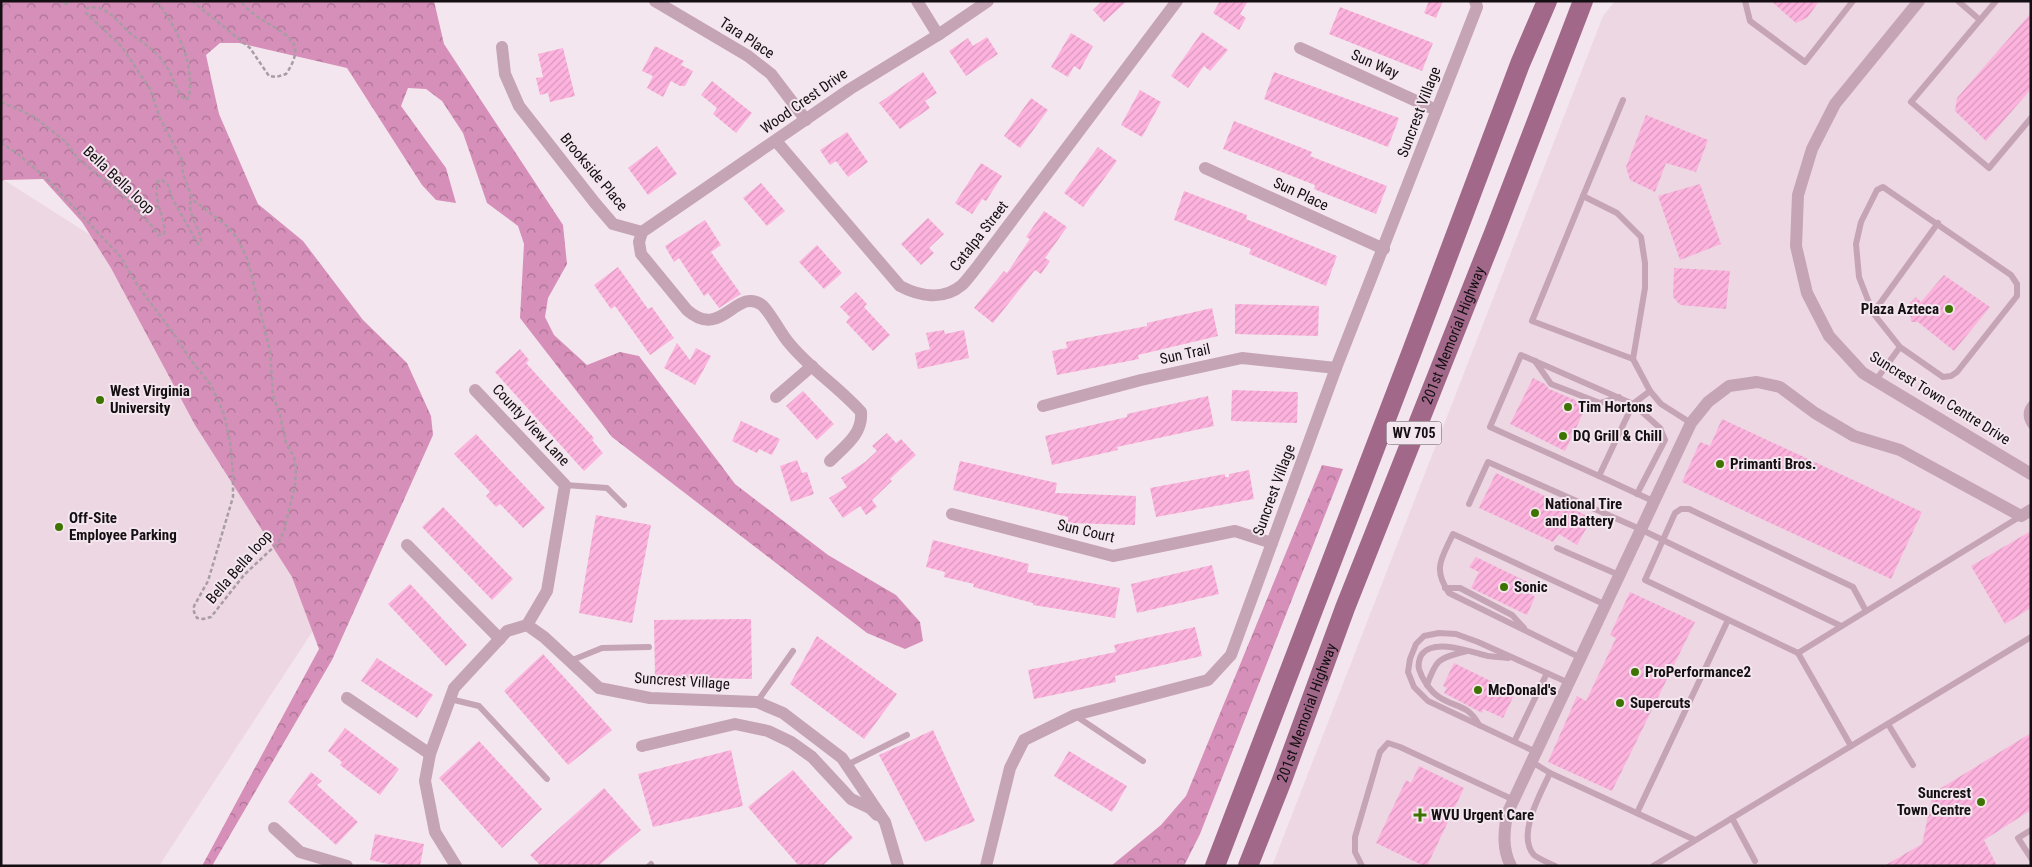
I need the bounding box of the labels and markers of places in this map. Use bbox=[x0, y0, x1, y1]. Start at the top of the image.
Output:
place label: Plaza Azteca bbox=[1861, 300, 1939, 318]
marker: Plaza Azteca bbox=[1943, 303, 1955, 315]
place label: West Virginia University bbox=[110, 382, 190, 417]
marker: West Virginia University bbox=[94, 394, 106, 406]
place label: Tim Hortons bbox=[1578, 398, 1653, 416]
marker: Tim Hortons bbox=[1562, 401, 1574, 413]
place label: DQ Grill & Chill bbox=[1573, 427, 1662, 445]
marker: DQ Grill & Chill bbox=[1557, 430, 1569, 442]
place label: Primanti Bros. bbox=[1730, 455, 1816, 473]
marker: Primanti Bros. bbox=[1714, 458, 1726, 470]
place label: National Tire and Battery bbox=[1545, 495, 1622, 530]
marker: National Tire and Battery bbox=[1529, 507, 1541, 519]
place label: Off-Site Employee Parking bbox=[69, 509, 177, 544]
marker: Off-Site Employee Parking bbox=[53, 521, 65, 533]
place label: Sonic bbox=[1514, 578, 1548, 596]
marker: Sonic bbox=[1498, 581, 1510, 593]
place label: ProPerformance2 bbox=[1645, 663, 1751, 681]
marker: ProPerformance2 bbox=[1629, 666, 1641, 678]
place label: McDonald's bbox=[1488, 681, 1557, 699]
marker: McDonald's bbox=[1472, 684, 1484, 696]
place label: Supercuts bbox=[1630, 694, 1691, 712]
marker: Supercuts bbox=[1614, 697, 1626, 709]
place label: Suncrest Town Centre bbox=[1897, 784, 1971, 819]
marker: Suncrest Town Centre bbox=[1975, 796, 1987, 808]
place label: WVU Urgent Care bbox=[1431, 806, 1534, 824]
marker: WVU Urgent Care bbox=[1413, 808, 1427, 822]

